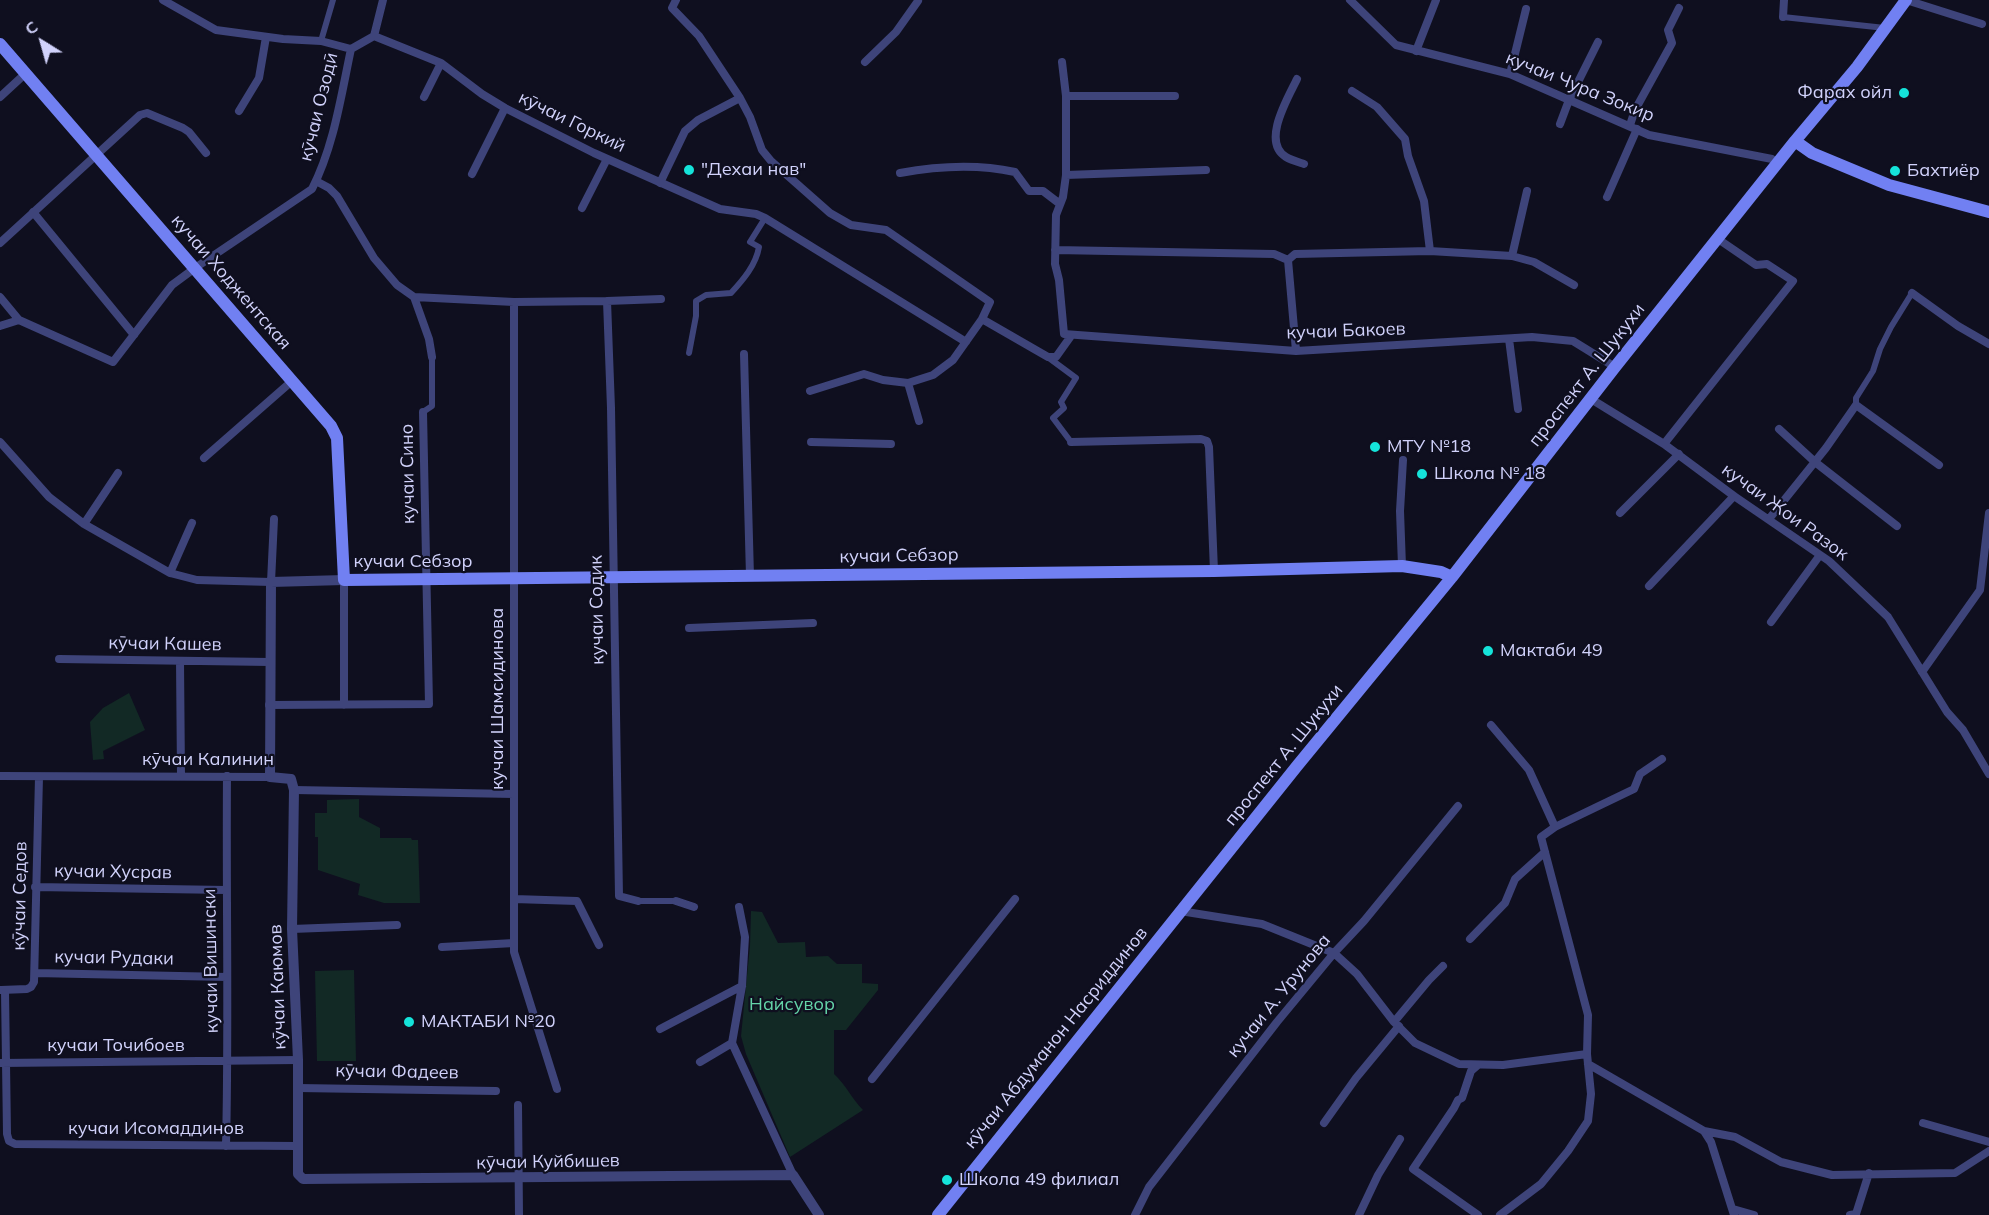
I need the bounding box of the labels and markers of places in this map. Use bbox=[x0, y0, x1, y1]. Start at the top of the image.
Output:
place label: Фарах ойл bbox=[1797, 82, 1892, 104]
marker: Фарах ойл bbox=[1897, 86, 1911, 100]
place label: "Дехаи нав" bbox=[701, 159, 806, 181]
place label: Бахтиёр bbox=[1907, 160, 1980, 182]
marker: "Дехаи нав" bbox=[682, 163, 696, 177]
marker: Бахтиёр bbox=[1888, 164, 1902, 178]
place label: МТУ №18 bbox=[1387, 436, 1471, 458]
marker: МТУ №18 bbox=[1368, 440, 1382, 454]
place label: Школа № 18 bbox=[1434, 463, 1546, 485]
marker: Школа № 18 bbox=[1415, 467, 1429, 481]
place label: Мактаби 49 bbox=[1500, 640, 1603, 662]
marker: Мактаби 49 bbox=[1481, 644, 1495, 658]
place label: МАКТАБИ №20 bbox=[421, 1011, 556, 1033]
marker: МАКТАБИ №20 bbox=[402, 1015, 416, 1029]
place label: Школа 49 филиал bbox=[959, 1169, 1119, 1191]
marker: Школа 49 филиал bbox=[940, 1173, 954, 1187]

